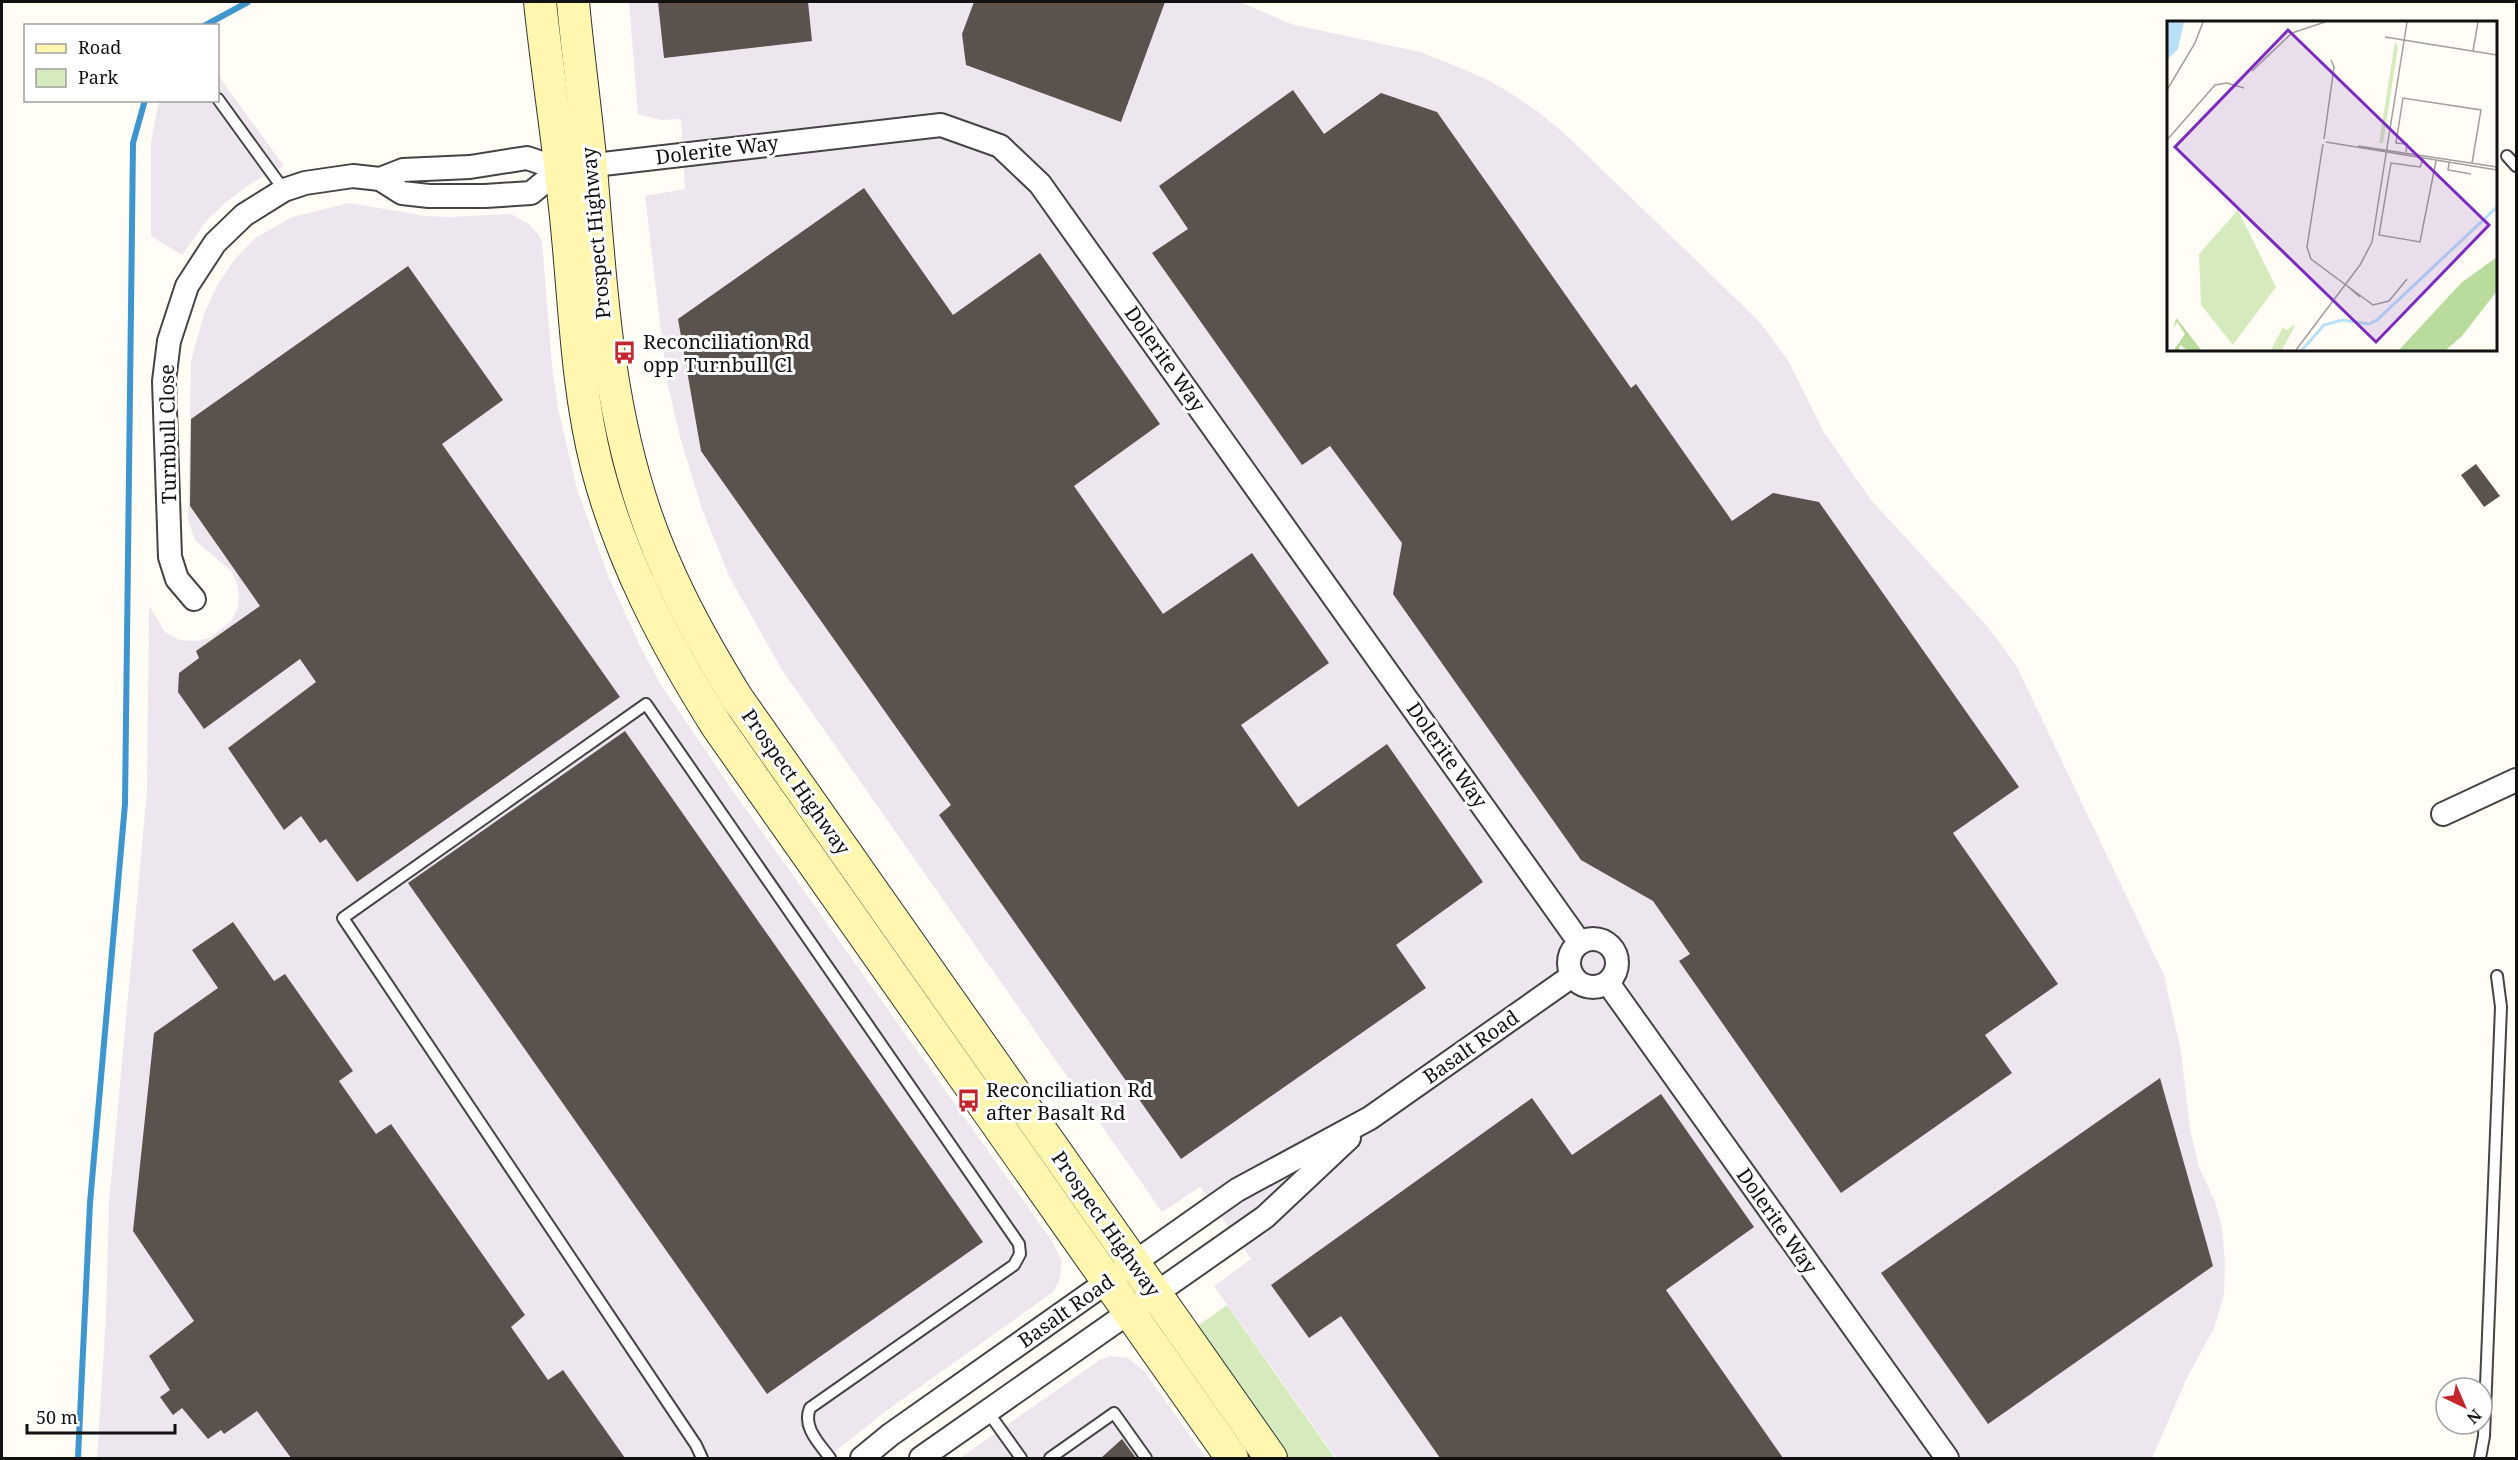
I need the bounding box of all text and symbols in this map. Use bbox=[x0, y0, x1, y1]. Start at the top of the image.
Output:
inset map bbox=[2167, 21, 2497, 351]
legend bbox=[24, 24, 219, 102]
text: Road bbox=[78, 35, 121, 59]
text: Park bbox=[78, 65, 118, 89]
street label: Dolerite Way bbox=[654, 128, 781, 170]
street label: Prospect Highway bbox=[574, 145, 616, 320]
street label: Dolerite Way bbox=[1119, 300, 1212, 418]
place label: Reconciliation Rd opp Turnbull Cl bbox=[643, 328, 810, 378]
bus stop icon: Reconciliation Rd opp Turnbull Cl bbox=[612, 340, 638, 366]
street label: Turnbull Close bbox=[153, 364, 182, 504]
street label: Dolerite Way bbox=[1401, 696, 1494, 814]
street label: Prospect Highway bbox=[736, 703, 857, 861]
street label: Basalt Road bbox=[1417, 1004, 1524, 1090]
place label: Reconciliation Rd after Basalt Rd bbox=[986, 1076, 1153, 1126]
bus stop icon: Reconciliation Rd after Basalt Rd bbox=[955, 1088, 981, 1114]
street label: Prospect Highway bbox=[1046, 1145, 1167, 1303]
street label: Dolerite Way bbox=[1731, 1162, 1824, 1280]
street label: Basalt Road bbox=[1012, 1268, 1119, 1354]
north arrow bbox=[2434, 1376, 2494, 1436]
scale bar bbox=[27, 1397, 176, 1435]
text: N bbox=[2462, 1404, 2487, 1429]
text: 50 m bbox=[36, 1405, 78, 1429]

